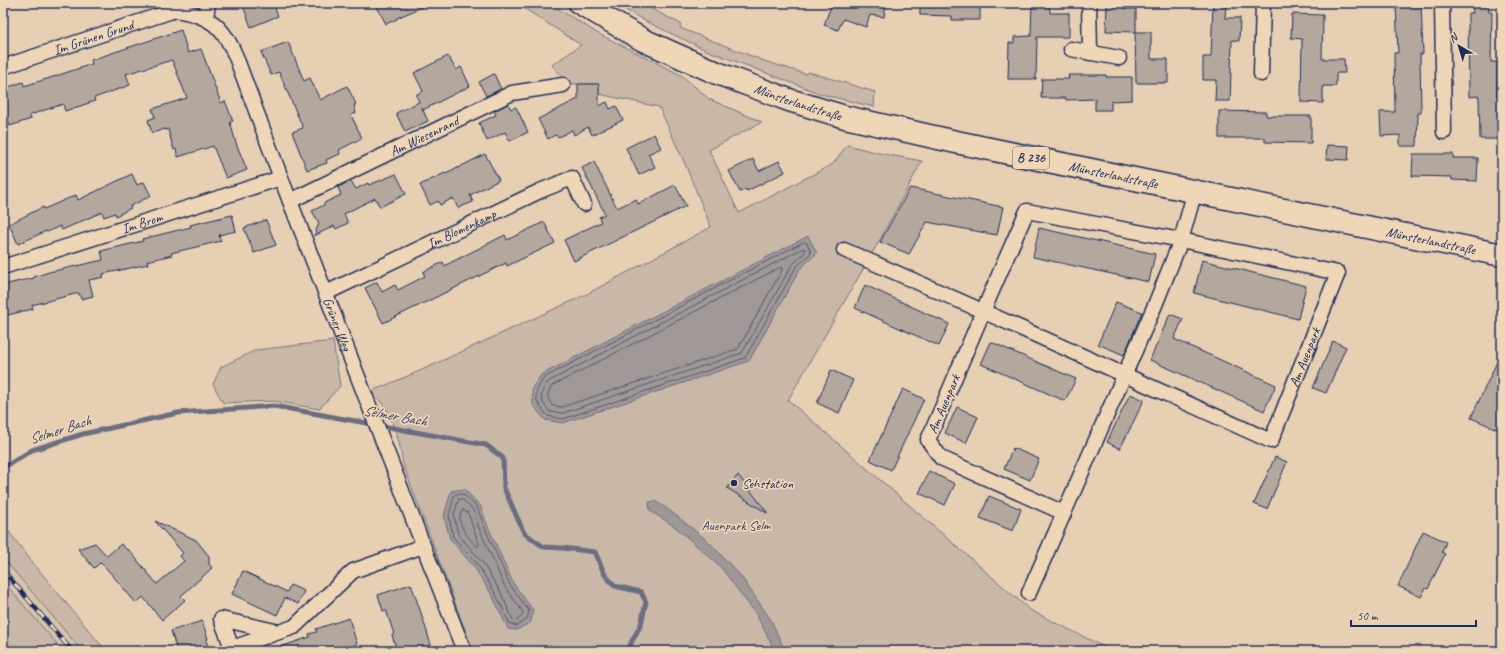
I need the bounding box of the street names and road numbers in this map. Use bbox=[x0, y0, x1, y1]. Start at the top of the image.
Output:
street label: Im Grünen Grund bbox=[51, 15, 138, 58]
street label: Münsterlandstraße bbox=[752, 79, 845, 124]
street label: Am Wiesenrand bbox=[387, 111, 463, 160]
road number: B 236 bbox=[1013, 147, 1049, 169]
street label: Münsterlandstraße bbox=[1067, 157, 1161, 192]
street label: Im Blomenkamp bbox=[424, 205, 499, 252]
street label: Im Brom bbox=[119, 208, 166, 237]
street label: Münsterlandstraße bbox=[1384, 223, 1478, 258]
street label: Grüner Weg bbox=[319, 295, 356, 354]
street label: Am Auenpark bbox=[1285, 324, 1324, 389]
street label: Am Auenpark bbox=[924, 371, 964, 436]

